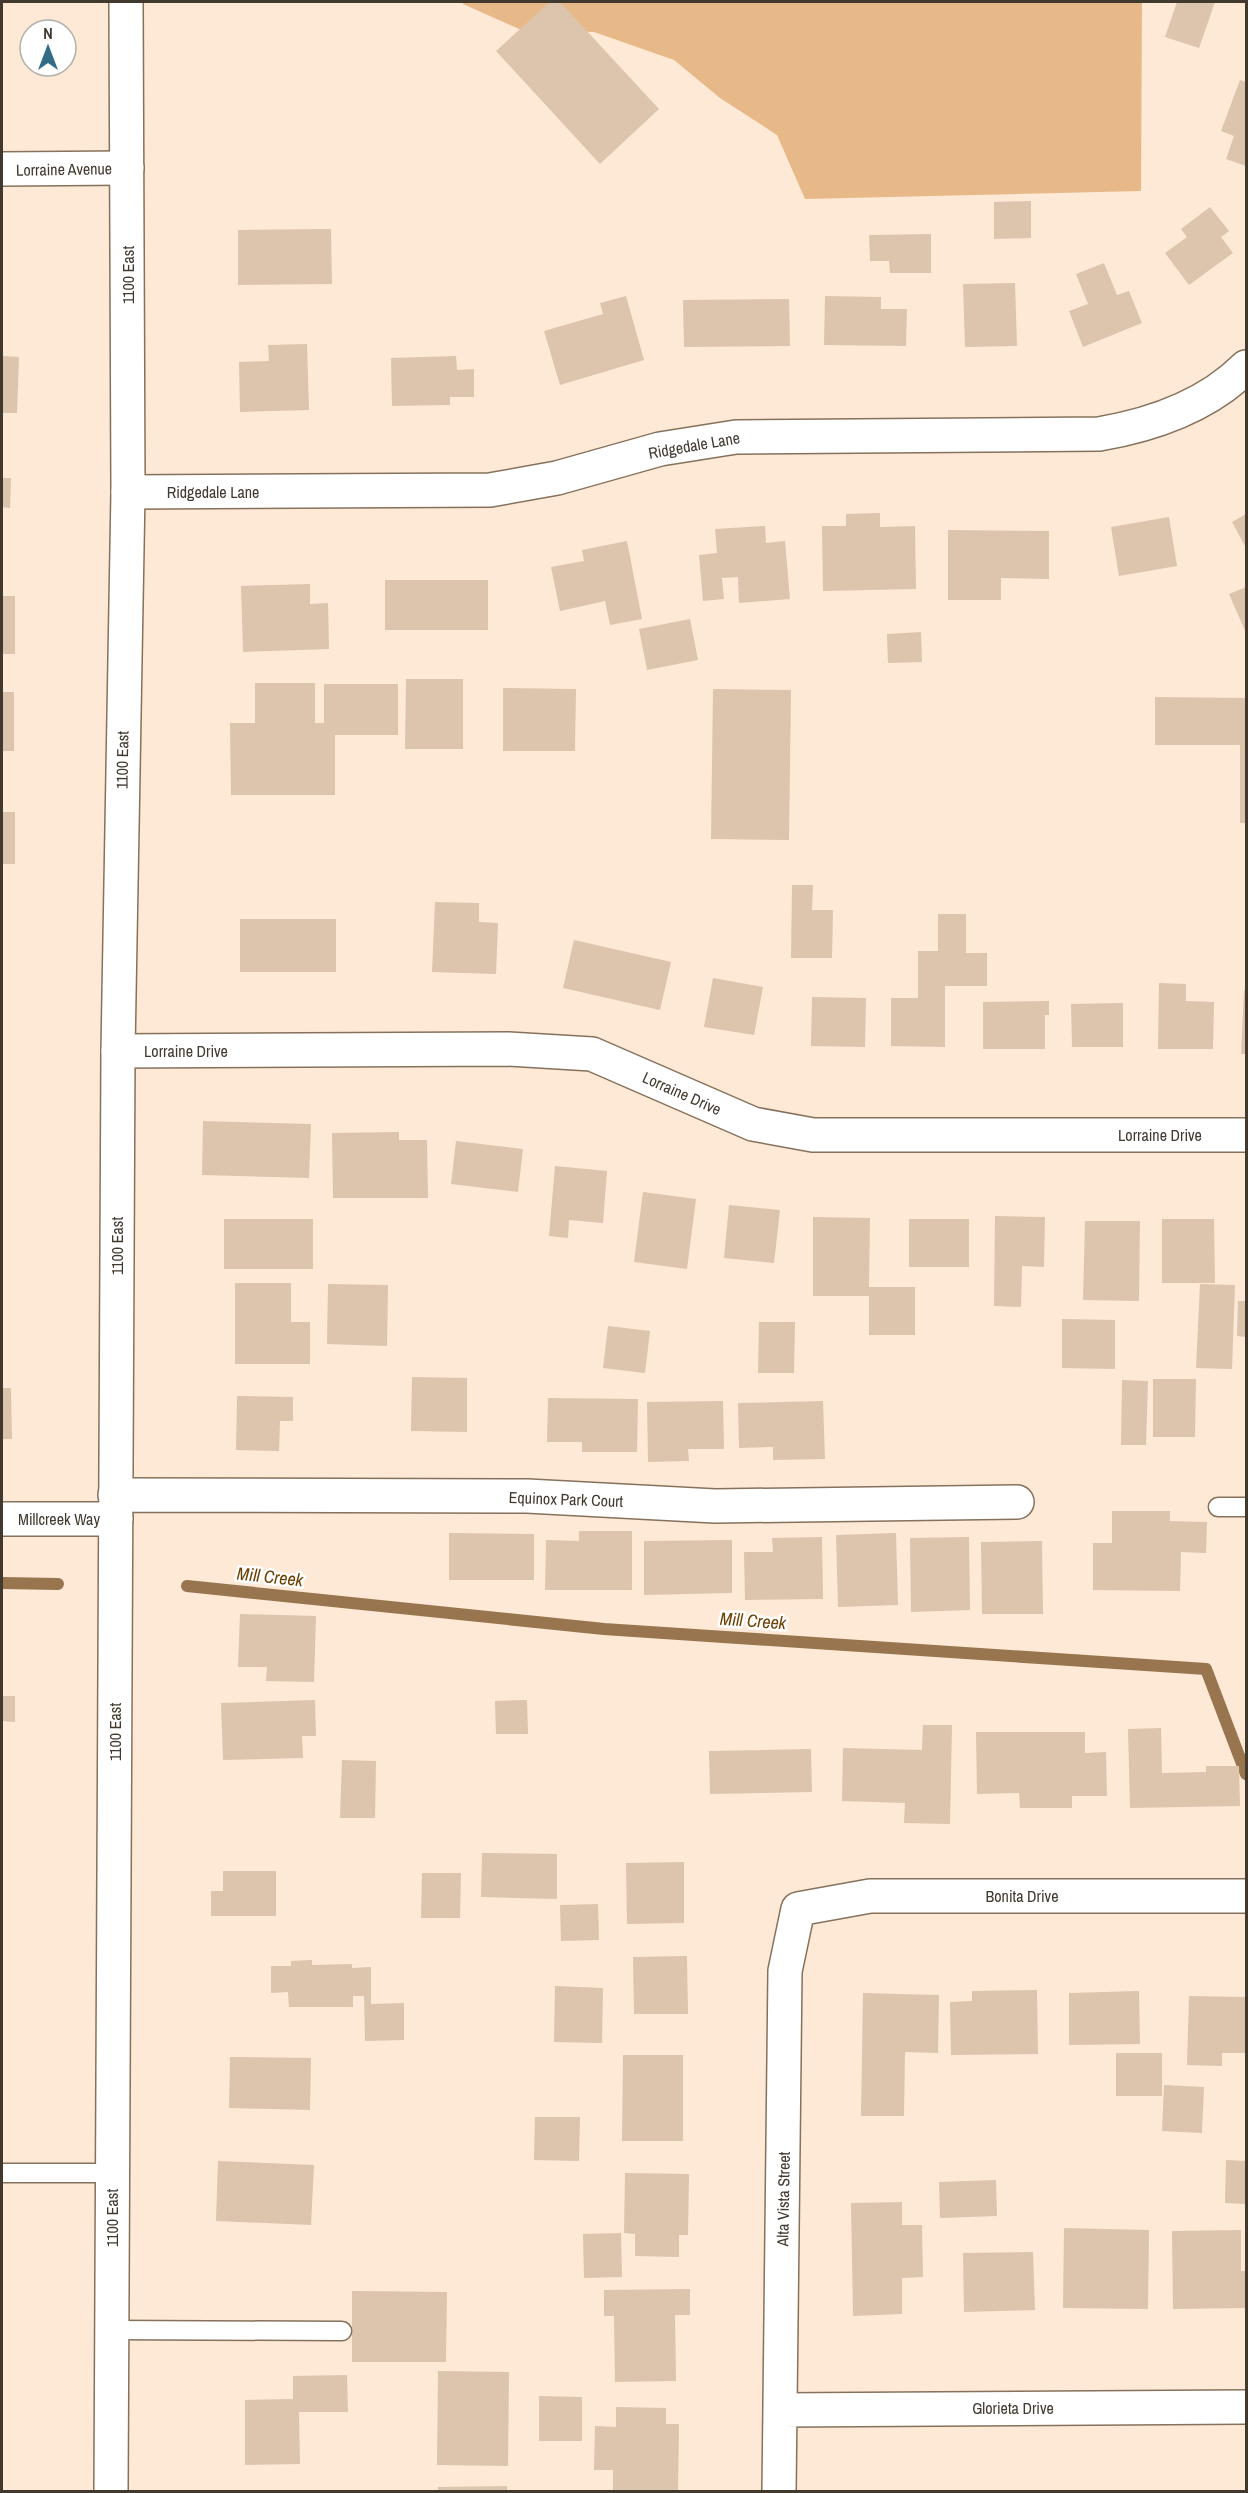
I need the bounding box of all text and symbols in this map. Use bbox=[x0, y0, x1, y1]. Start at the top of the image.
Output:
north arrow bbox=[18, 18, 78, 78]
text: N bbox=[43, 22, 53, 44]
street label: Lorraine Avenue bbox=[16, 157, 112, 181]
street label: 1100 East bbox=[117, 246, 139, 304]
street label: Ridgedale Lane bbox=[646, 426, 742, 464]
street label: Ridgedale Lane bbox=[167, 481, 259, 503]
street label: 1100 East bbox=[110, 730, 134, 789]
street label: Lorraine Drive bbox=[144, 1040, 228, 1062]
street label: Lorraine Drive bbox=[639, 1066, 725, 1120]
street label: Lorraine Drive bbox=[1118, 1124, 1202, 1146]
street label: 1100 East bbox=[106, 1217, 128, 1275]
street label: Equinox Park Court bbox=[508, 1486, 624, 1512]
street label: Millcreek Way bbox=[18, 1508, 100, 1530]
water label: Mill Creek bbox=[236, 1561, 305, 1592]
water label: Mill Creek bbox=[719, 1606, 788, 1635]
street label: 1100 East bbox=[104, 1703, 126, 1761]
street label: Bonita Drive bbox=[986, 1885, 1058, 1907]
street label: Alta Vista Street bbox=[771, 2151, 795, 2247]
street label: 1100 East bbox=[101, 2189, 123, 2247]
street label: Glorieta Drive bbox=[972, 2397, 1054, 2419]

